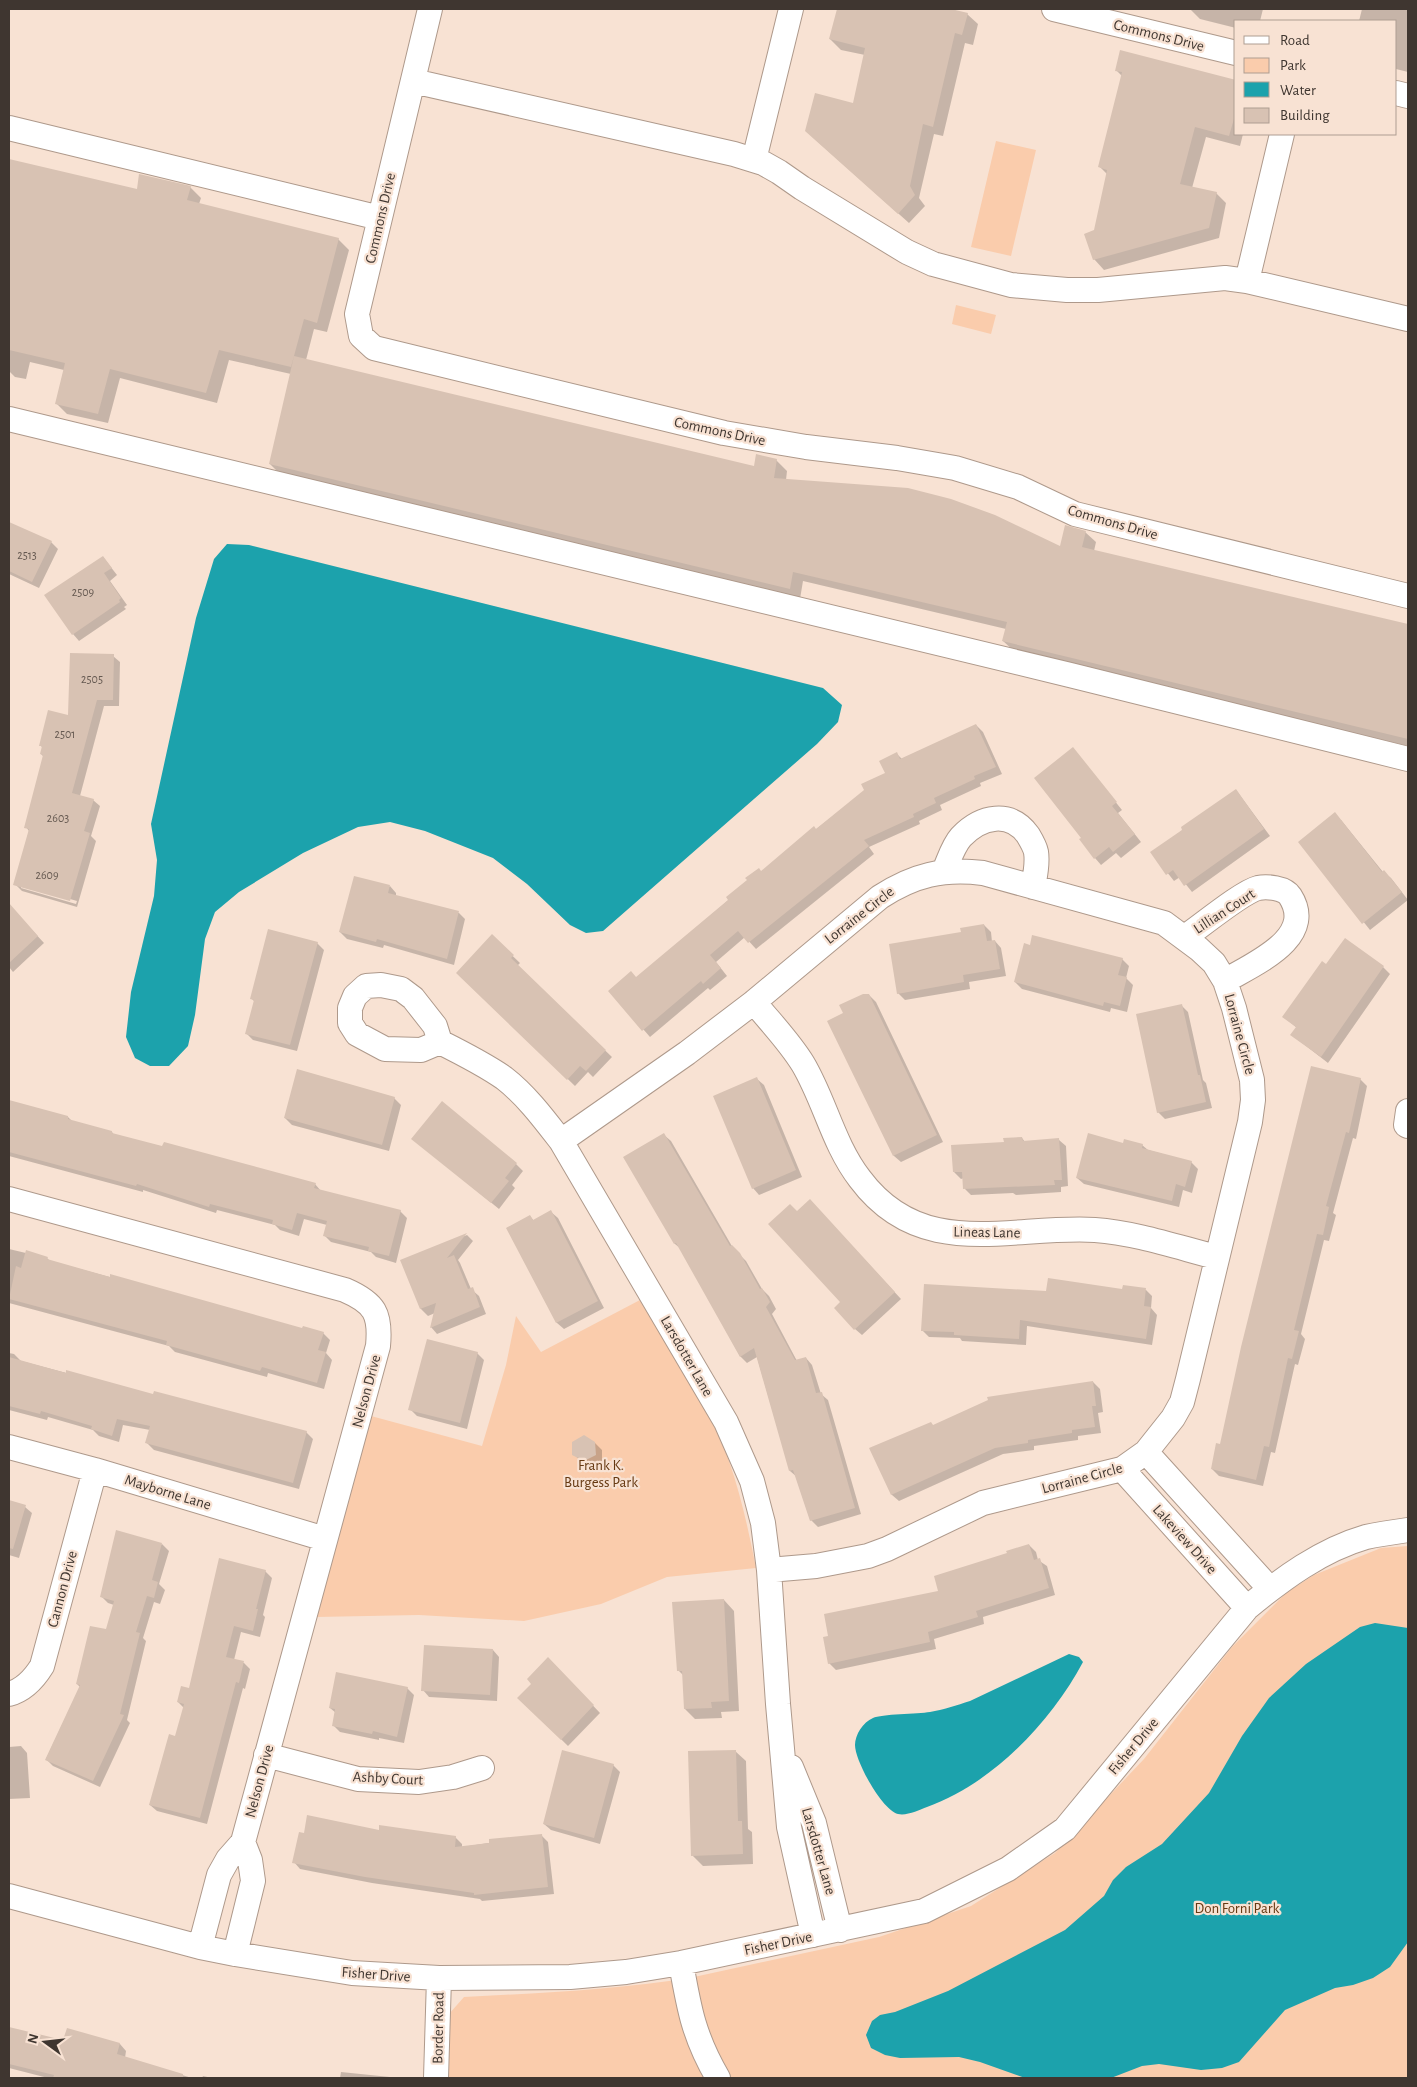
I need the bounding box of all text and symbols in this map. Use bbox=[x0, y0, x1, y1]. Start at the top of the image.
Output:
street label: Commons Drive bbox=[1112, 17, 1206, 54]
legend bbox=[1234, 20, 1397, 135]
text: Road bbox=[1280, 33, 1310, 48]
text: Park bbox=[1280, 58, 1306, 73]
text: Water bbox=[1280, 83, 1316, 98]
text: Building bbox=[1280, 108, 1330, 123]
street label: Commons Drive bbox=[363, 171, 398, 265]
street label: Commons Drive bbox=[673, 415, 767, 448]
street label: Commons Drive bbox=[1066, 502, 1160, 542]
house number: 2513 bbox=[17, 549, 37, 561]
house number: 2509 bbox=[72, 586, 95, 598]
house number: 2505 bbox=[81, 673, 103, 685]
house number: 2501 bbox=[55, 728, 75, 740]
house number: 2603 bbox=[47, 812, 69, 824]
house number: 2609 bbox=[35, 869, 59, 881]
street label: Lorraine Circle bbox=[822, 884, 897, 947]
street label: Lillian Court bbox=[1191, 886, 1258, 937]
street label: Lorraine Circle bbox=[1222, 992, 1258, 1076]
street label: Lineas Lane bbox=[953, 1224, 1021, 1241]
street label: Larsdotter Lane bbox=[658, 1314, 716, 1399]
street label: Nelson Drive bbox=[350, 1353, 383, 1429]
park label: Frank K. Burgess Park bbox=[564, 1458, 638, 1490]
street label: Lorraine Circle bbox=[1040, 1460, 1124, 1496]
street label: Mayborne Lane bbox=[123, 1472, 213, 1513]
street label: Lakeview Drive bbox=[1150, 1502, 1219, 1577]
street label: Cannon Drive bbox=[45, 1549, 80, 1629]
street label: Fisher Drive bbox=[1105, 1715, 1161, 1778]
street label: Nelson Drive bbox=[243, 1743, 276, 1819]
street label: Ashby Court bbox=[352, 1769, 424, 1788]
street label: Larsdotter Lane bbox=[799, 1806, 838, 1896]
park label: Don Forni Park bbox=[1195, 1901, 1280, 1916]
street label: Fisher Drive bbox=[743, 1929, 813, 1958]
street label: Fisher Drive bbox=[341, 1965, 411, 1984]
street label: Border Road bbox=[430, 1992, 447, 2064]
north arrow bbox=[20, 2017, 70, 2067]
text: N bbox=[25, 2032, 41, 2045]

